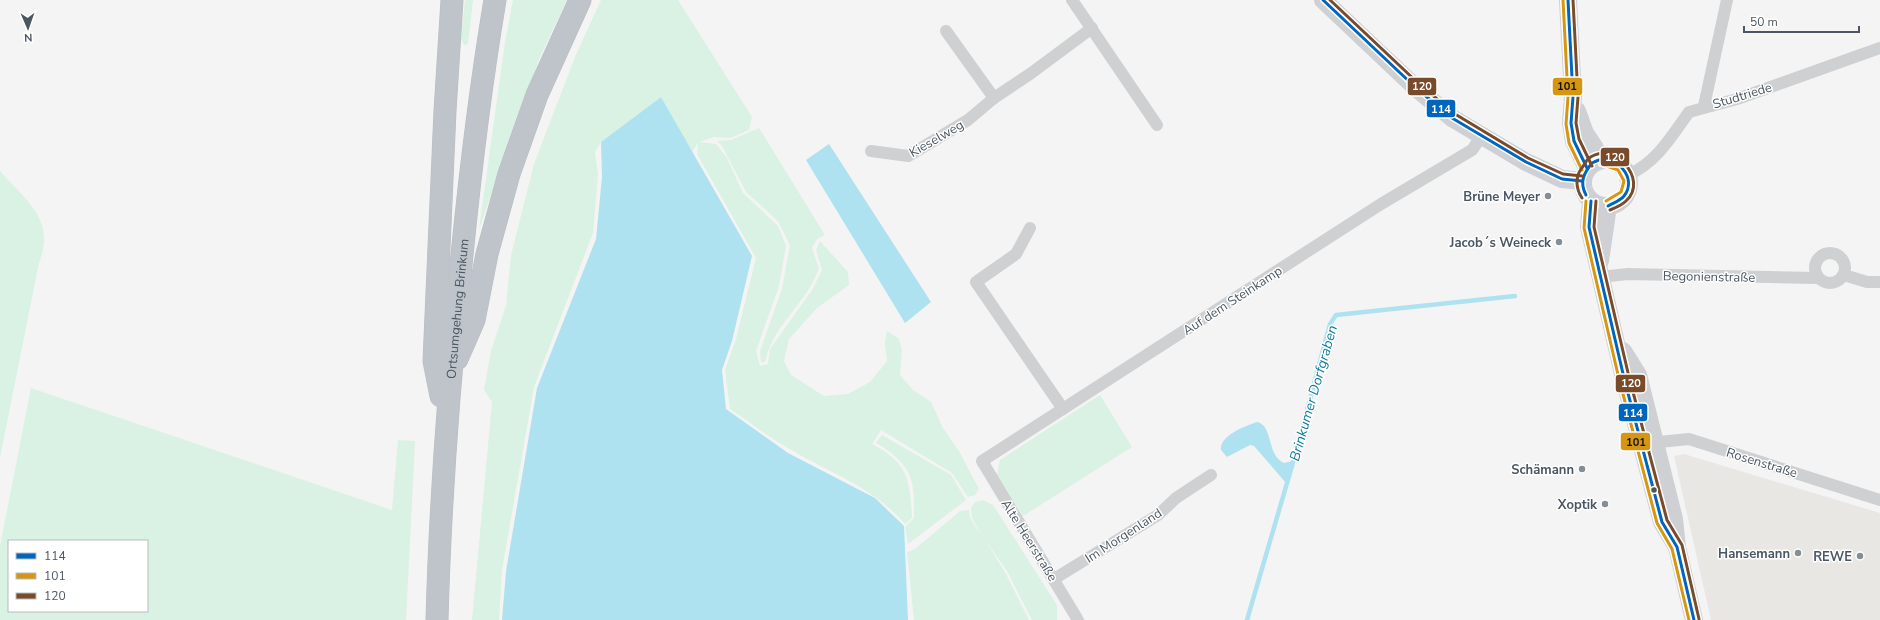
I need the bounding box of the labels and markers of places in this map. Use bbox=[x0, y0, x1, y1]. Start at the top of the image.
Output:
place label: Brüne Meyer bbox=[1463, 188, 1541, 206]
marker: Brüne Meyer bbox=[1543, 191, 1553, 201]
place label: Jacob´s Weineck bbox=[1449, 234, 1552, 252]
marker: Jacob´s Weineck bbox=[1554, 237, 1564, 247]
place label: Schämann bbox=[1511, 461, 1574, 479]
marker: Schämann bbox=[1577, 464, 1587, 474]
unlabelled marker bbox=[1649, 485, 1659, 495]
place label: Xoptik bbox=[1557, 496, 1598, 514]
marker: Xoptik bbox=[1600, 499, 1610, 509]
place label: Hansemann bbox=[1718, 545, 1790, 563]
marker: Hansemann bbox=[1793, 548, 1803, 558]
place label: REWE bbox=[1813, 548, 1852, 566]
marker: REWE bbox=[1855, 551, 1865, 561]

